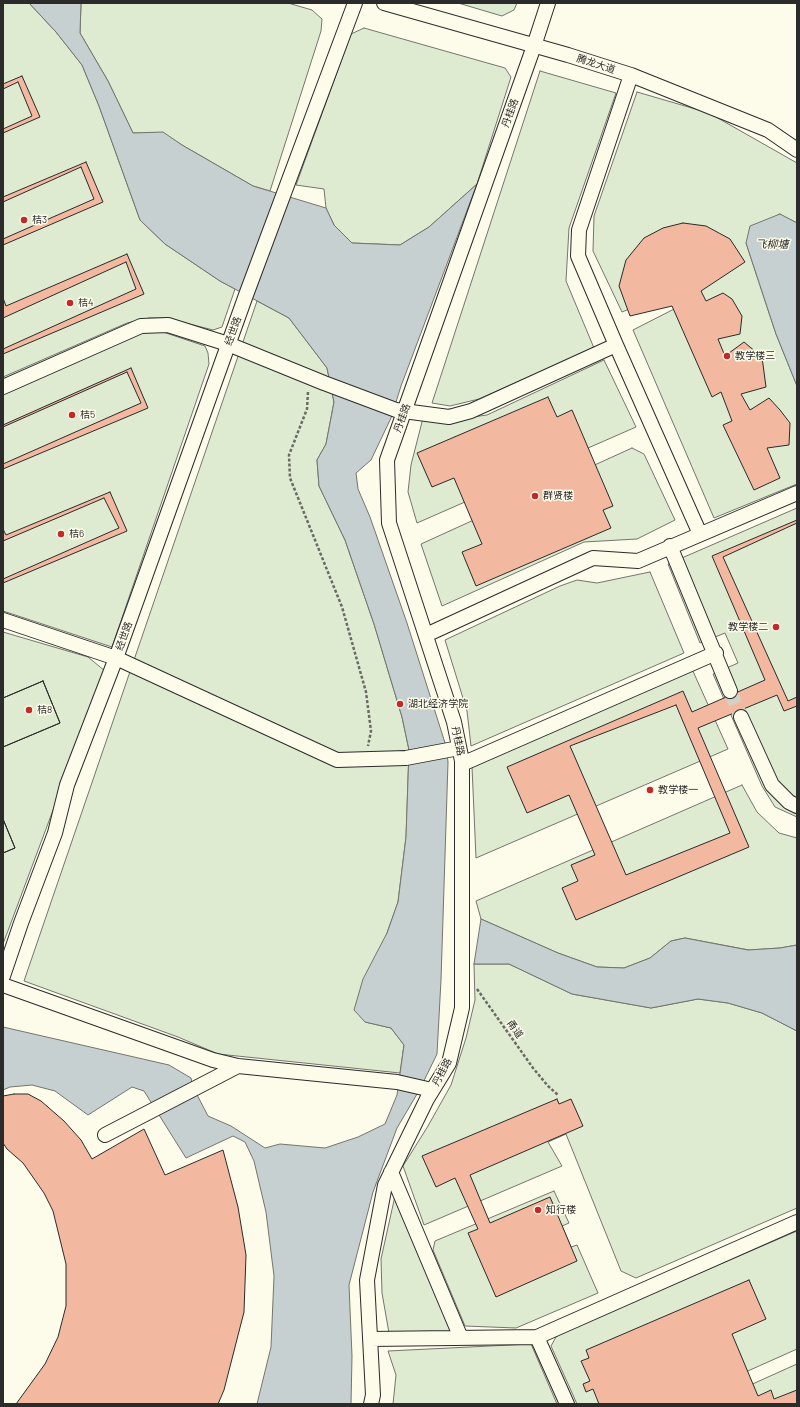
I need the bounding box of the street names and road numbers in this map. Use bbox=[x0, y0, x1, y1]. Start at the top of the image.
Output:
street label: 腾龙大道 bbox=[575, 52, 617, 76]
street label: 丹桂路 bbox=[499, 97, 521, 129]
street label: 经世路 bbox=[222, 315, 244, 347]
street label: 丹桂路 bbox=[391, 402, 413, 434]
street label: 经世路 bbox=[113, 620, 135, 652]
street label: 丹桂路 bbox=[449, 725, 467, 757]
street label: 甬道 bbox=[504, 1017, 526, 1041]
street label: 丹桂路 bbox=[430, 1056, 454, 1088]

